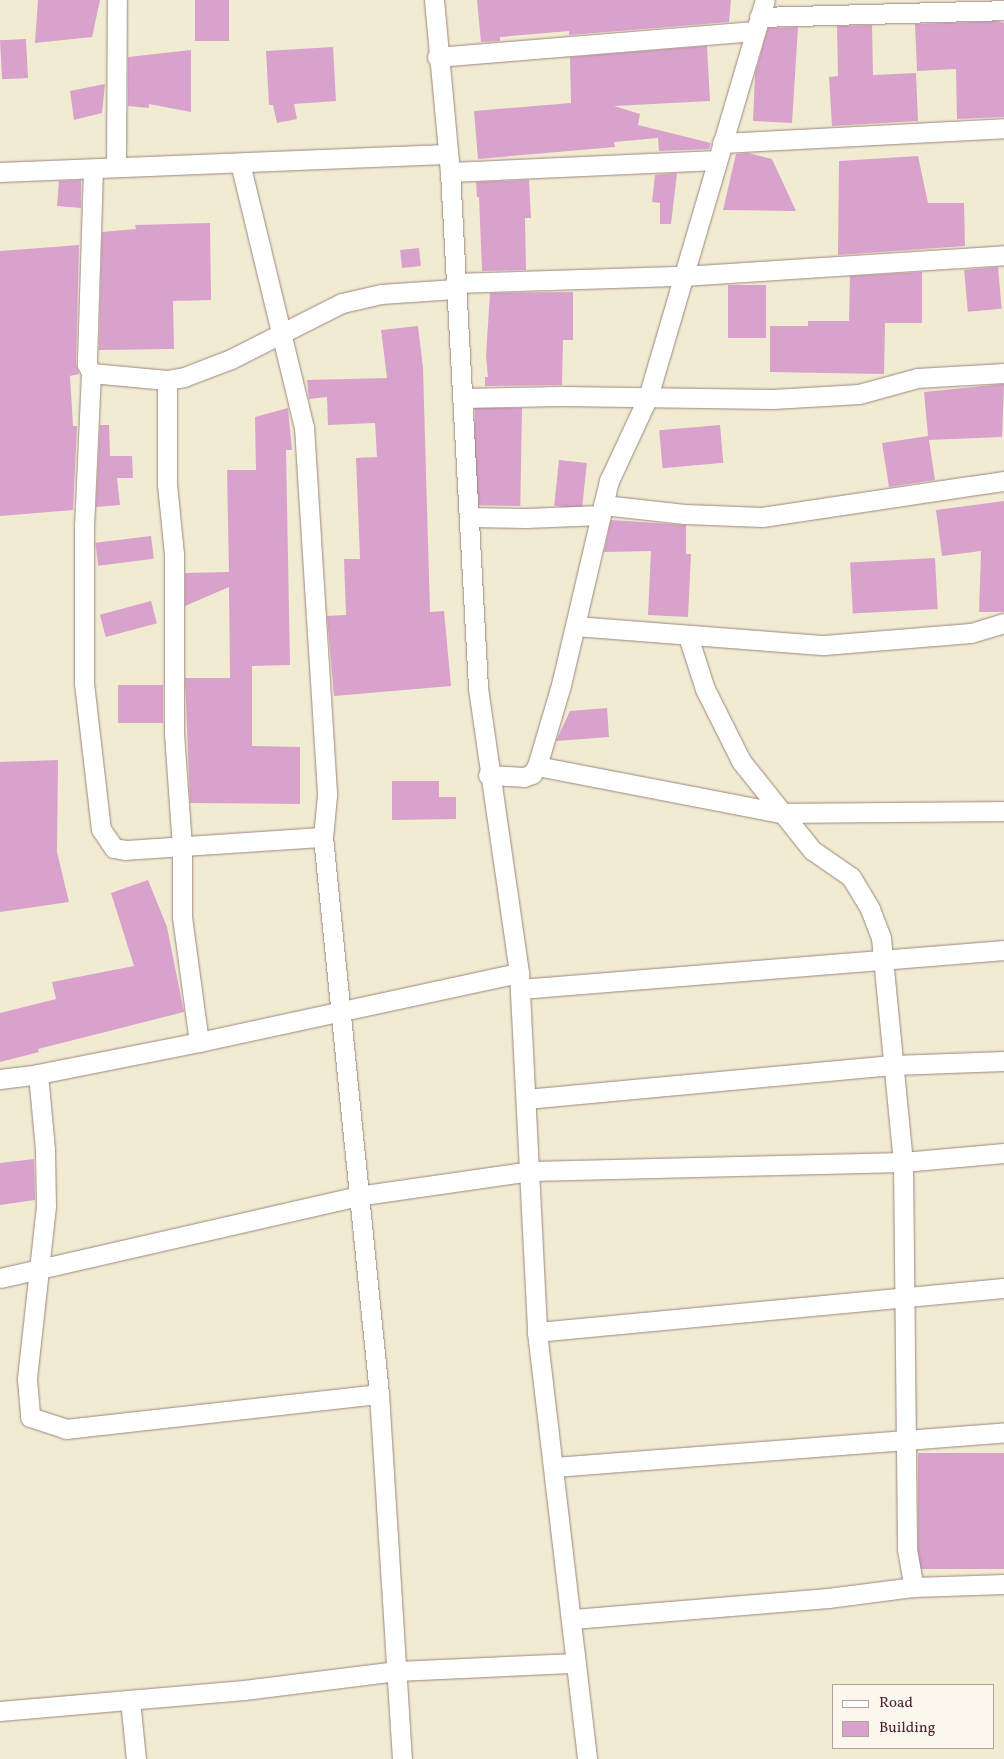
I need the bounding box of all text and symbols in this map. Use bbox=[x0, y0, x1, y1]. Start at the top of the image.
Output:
legend bbox=[832, 1684, 994, 1749]
text: Road bbox=[879, 1693, 913, 1714]
text: Building bbox=[879, 1718, 935, 1739]

